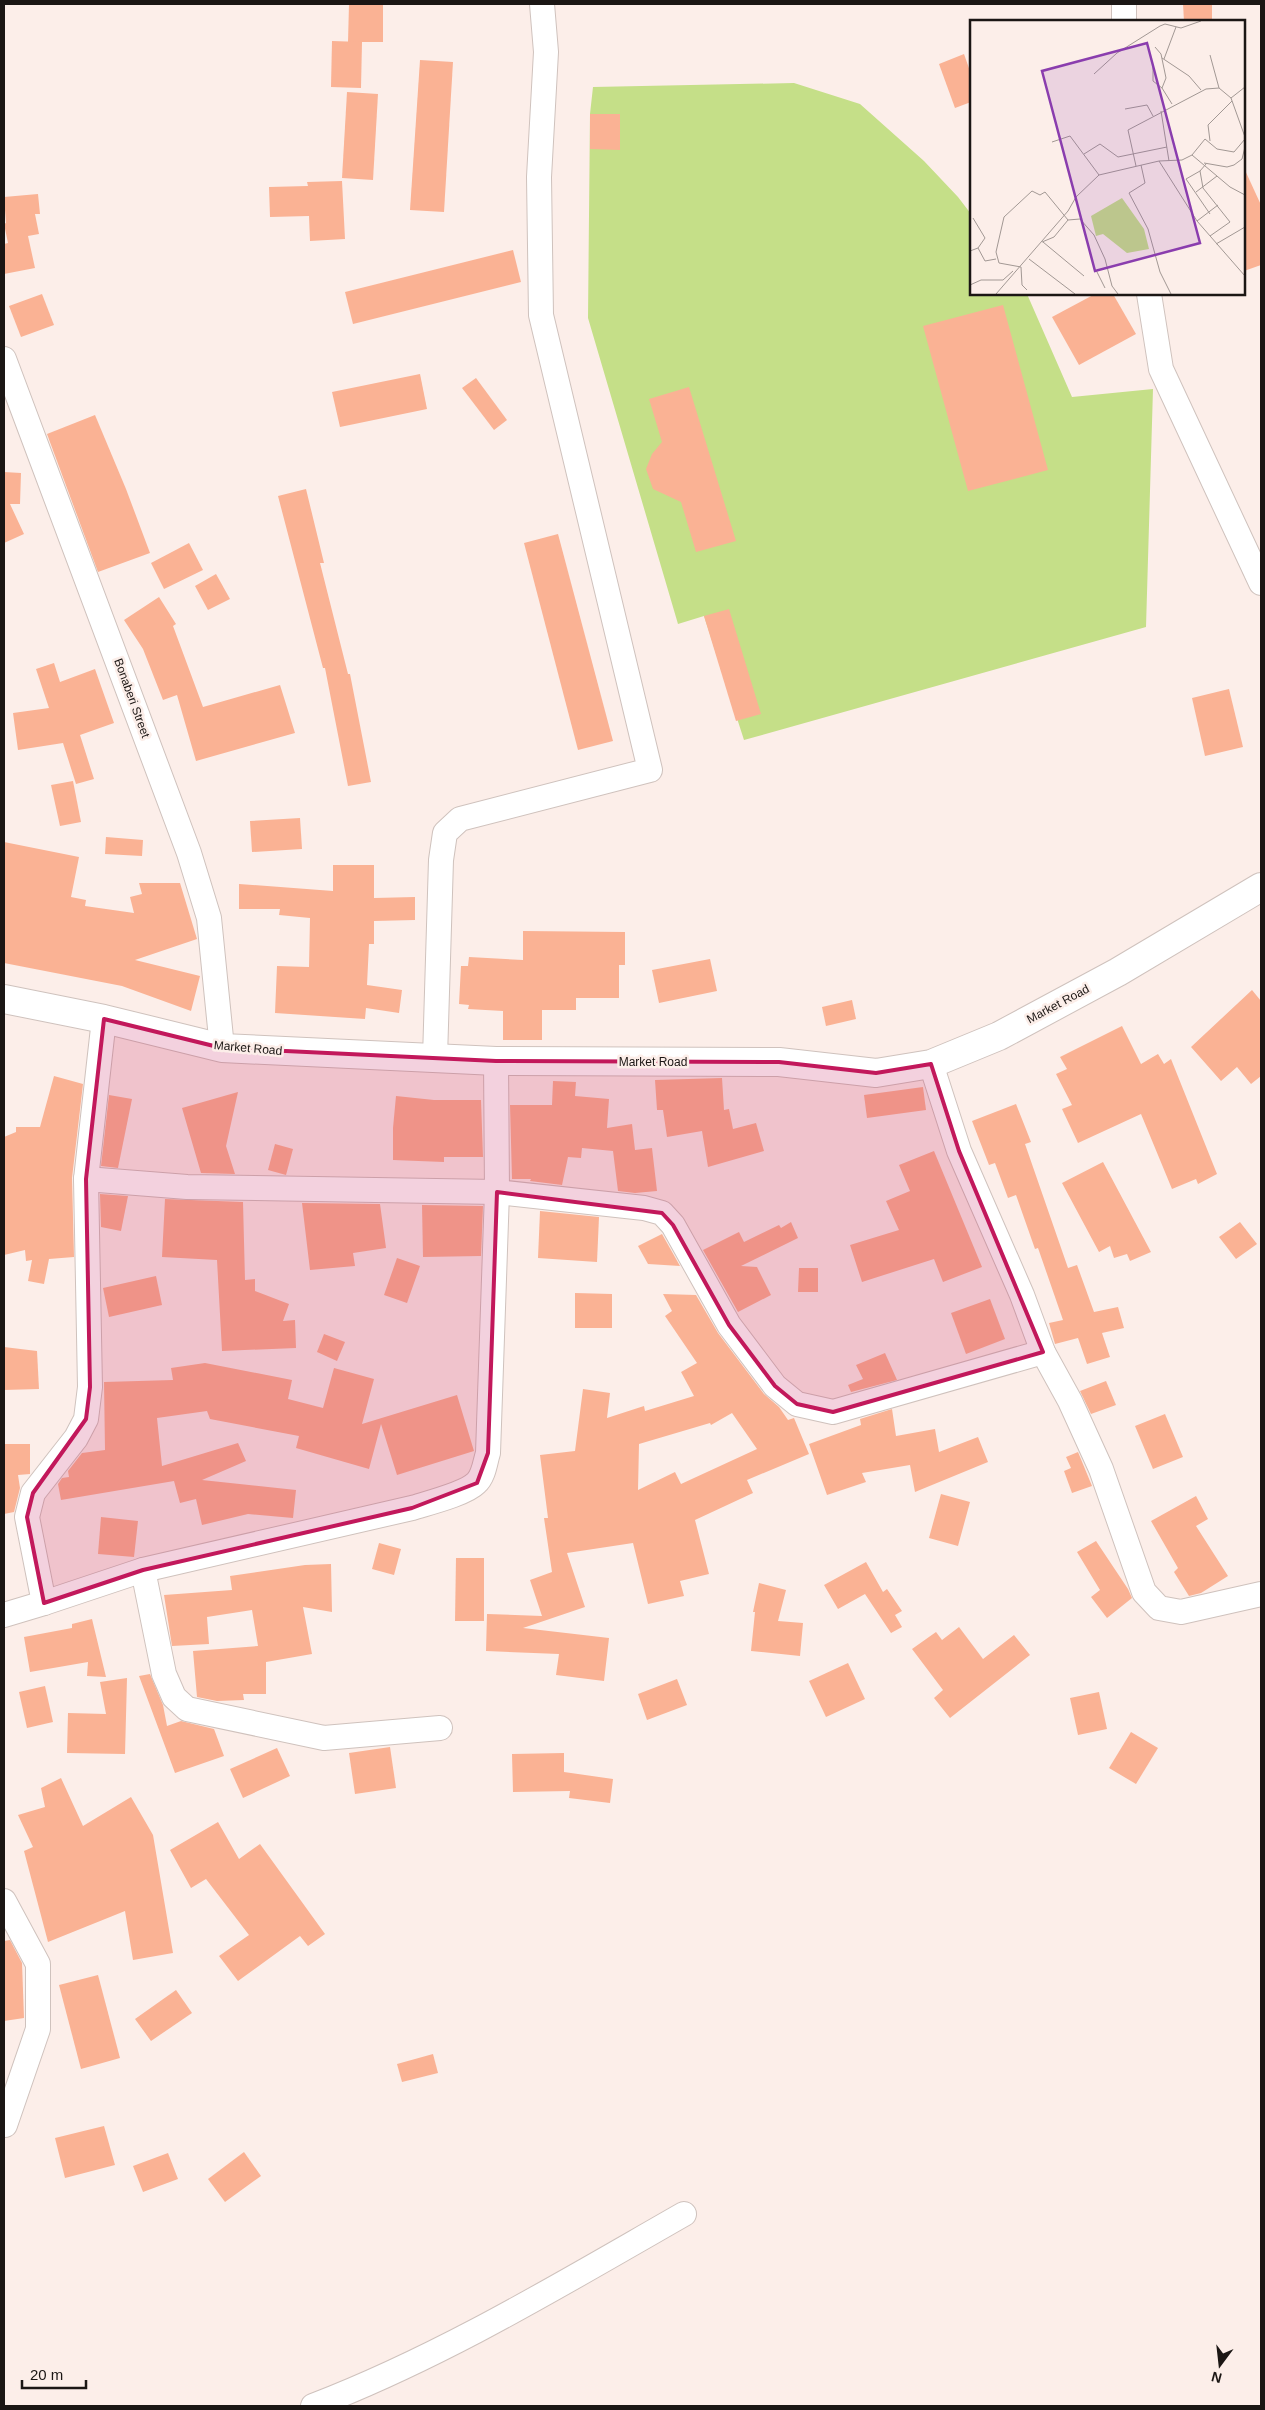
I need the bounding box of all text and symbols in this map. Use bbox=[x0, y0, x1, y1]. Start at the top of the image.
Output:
inset map bbox=[970, 20, 1245, 295]
street label: Bonaberi Street bbox=[111, 656, 153, 740]
street label: Market Road bbox=[1024, 982, 1092, 1026]
street label: Market Road bbox=[213, 1038, 283, 1058]
street label: Market Road bbox=[619, 1055, 687, 1069]
north arrow bbox=[1195, 2340, 1245, 2390]
scale bar bbox=[22, 2358, 86, 2390]
text: 20 m bbox=[30, 2366, 63, 2383]
text: N bbox=[1210, 2369, 1224, 2387]

